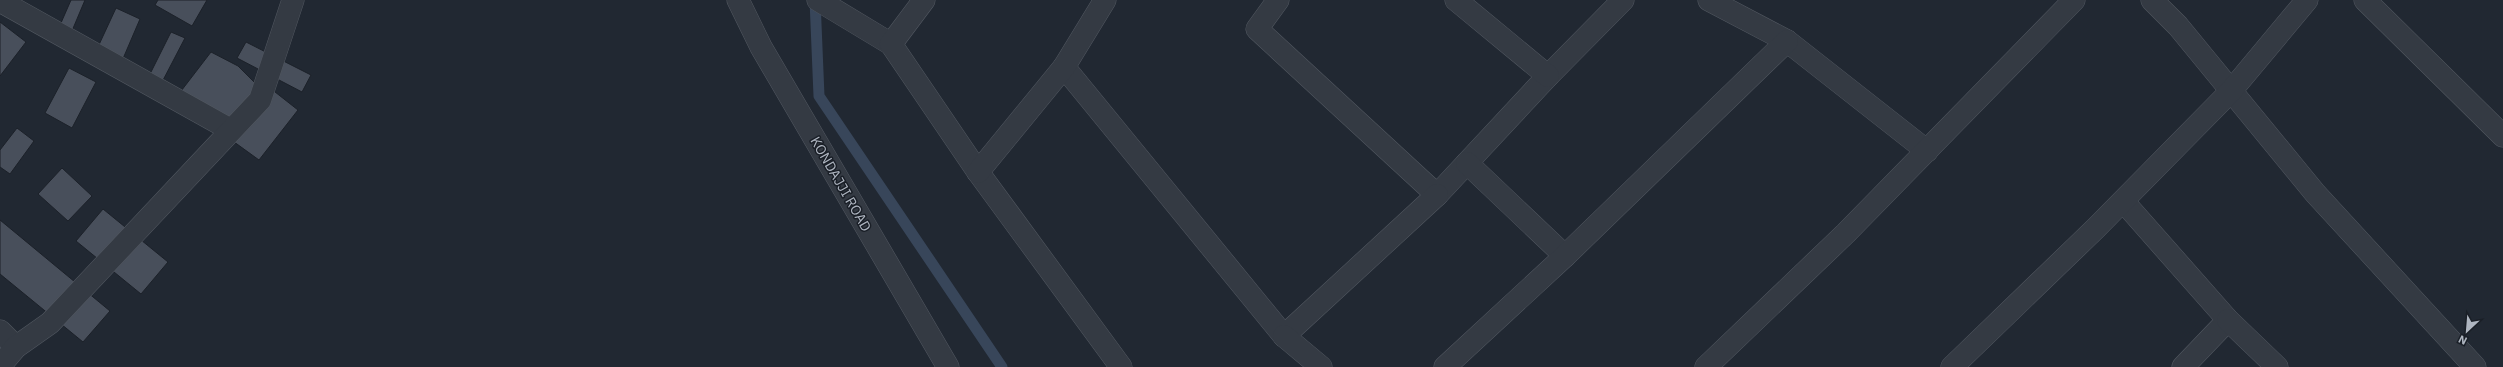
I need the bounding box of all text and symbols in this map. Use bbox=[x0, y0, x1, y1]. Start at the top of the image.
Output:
street label: KONDAJJI ROAD bbox=[807, 133, 875, 235]
north arrow bbox=[2447, 311, 2487, 351]
text: N bbox=[2456, 332, 2469, 348]

